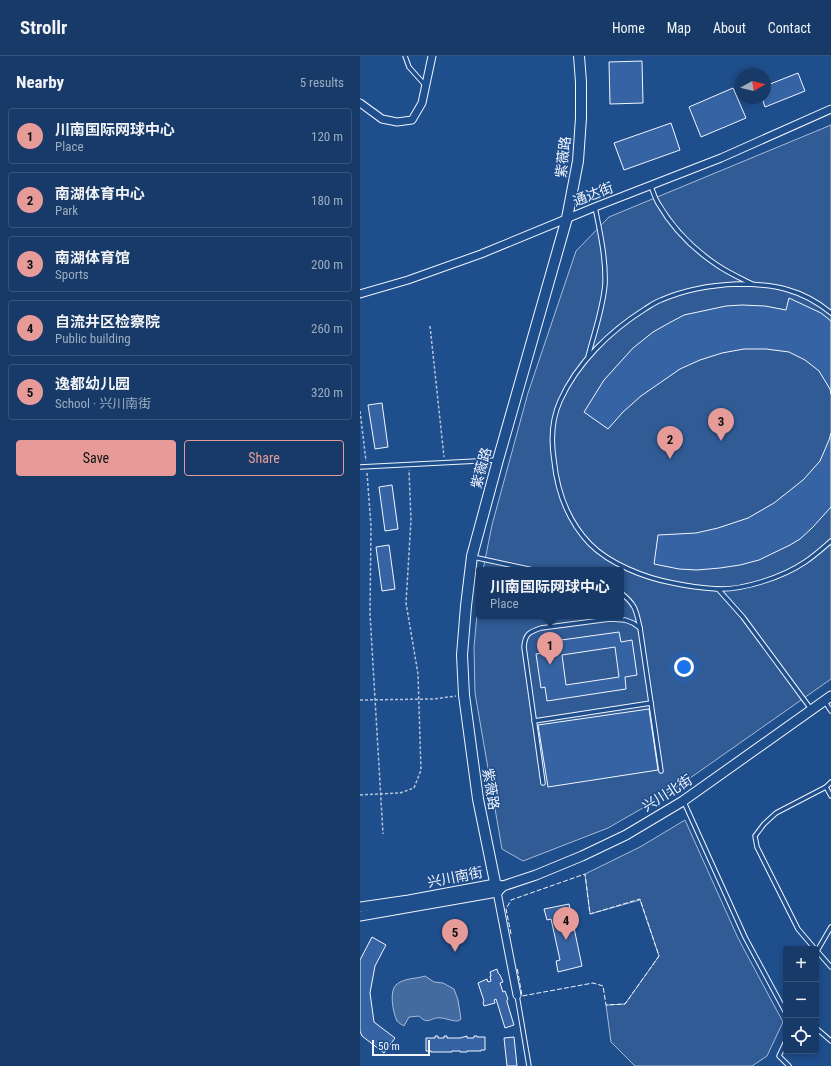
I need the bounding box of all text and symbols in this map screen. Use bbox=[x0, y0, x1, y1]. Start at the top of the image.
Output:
text: Strollr bbox=[20, 16, 67, 39]
text: Home bbox=[612, 20, 645, 36]
text: Map bbox=[667, 20, 691, 36]
text: About bbox=[713, 20, 746, 36]
text: Contact bbox=[768, 20, 811, 36]
north arrow bbox=[735, 68, 771, 104]
text: Nearby bbox=[16, 72, 64, 92]
text: 5 results bbox=[300, 75, 344, 90]
text: 川南国际网球中心 bbox=[55, 121, 175, 139]
text: 1 bbox=[27, 129, 33, 144]
text: 120 m bbox=[311, 129, 343, 144]
street label: 紫薇路 bbox=[553, 135, 573, 179]
text: Place bbox=[55, 139, 84, 154]
street label: 通达街 bbox=[571, 179, 615, 209]
text: 南湖体育中心 bbox=[55, 185, 145, 203]
text: 2 bbox=[27, 193, 33, 208]
text: 180 m bbox=[311, 193, 343, 208]
text: Park bbox=[55, 203, 78, 218]
text: 南湖体育馆 bbox=[55, 249, 130, 267]
text: 3 bbox=[27, 257, 33, 272]
text: 200 m bbox=[311, 257, 343, 272]
text: Sports bbox=[55, 267, 89, 282]
text: 自流井区检察院 bbox=[55, 313, 160, 331]
text: 4 bbox=[27, 321, 33, 336]
text: 260 m bbox=[311, 321, 343, 336]
text: Public building bbox=[55, 331, 131, 346]
text: 逸都幼儿园 bbox=[55, 375, 130, 393]
text: 5 bbox=[27, 385, 33, 400]
text: 320 m bbox=[311, 385, 343, 400]
text: School · 兴川南街 bbox=[55, 396, 151, 411]
pin: 3 bbox=[708, 408, 734, 441]
pin: 2 bbox=[657, 426, 683, 459]
button: Save bbox=[16, 440, 176, 476]
button: Share bbox=[184, 440, 344, 476]
street label: 紫薇路 bbox=[468, 446, 494, 490]
popup bbox=[476, 567, 624, 619]
text: 川南国际网球中心 bbox=[490, 578, 610, 596]
text: Place bbox=[490, 596, 519, 611]
pin: 1 bbox=[537, 632, 563, 665]
your location bbox=[674, 657, 694, 677]
street label: 紫薇路 bbox=[480, 767, 502, 811]
street label: 兴川北街 bbox=[639, 771, 695, 815]
street label: 兴川南街 bbox=[426, 864, 484, 890]
pin: 4 bbox=[553, 907, 579, 940]
pin: 5 bbox=[442, 919, 468, 952]
map controls bbox=[783, 946, 819, 1054]
button: + bbox=[783, 946, 819, 982]
button: − bbox=[783, 982, 819, 1018]
button: locate bbox=[783, 1018, 819, 1054]
scale bar bbox=[372, 1038, 430, 1057]
text: 50 m bbox=[378, 1040, 400, 1053]

